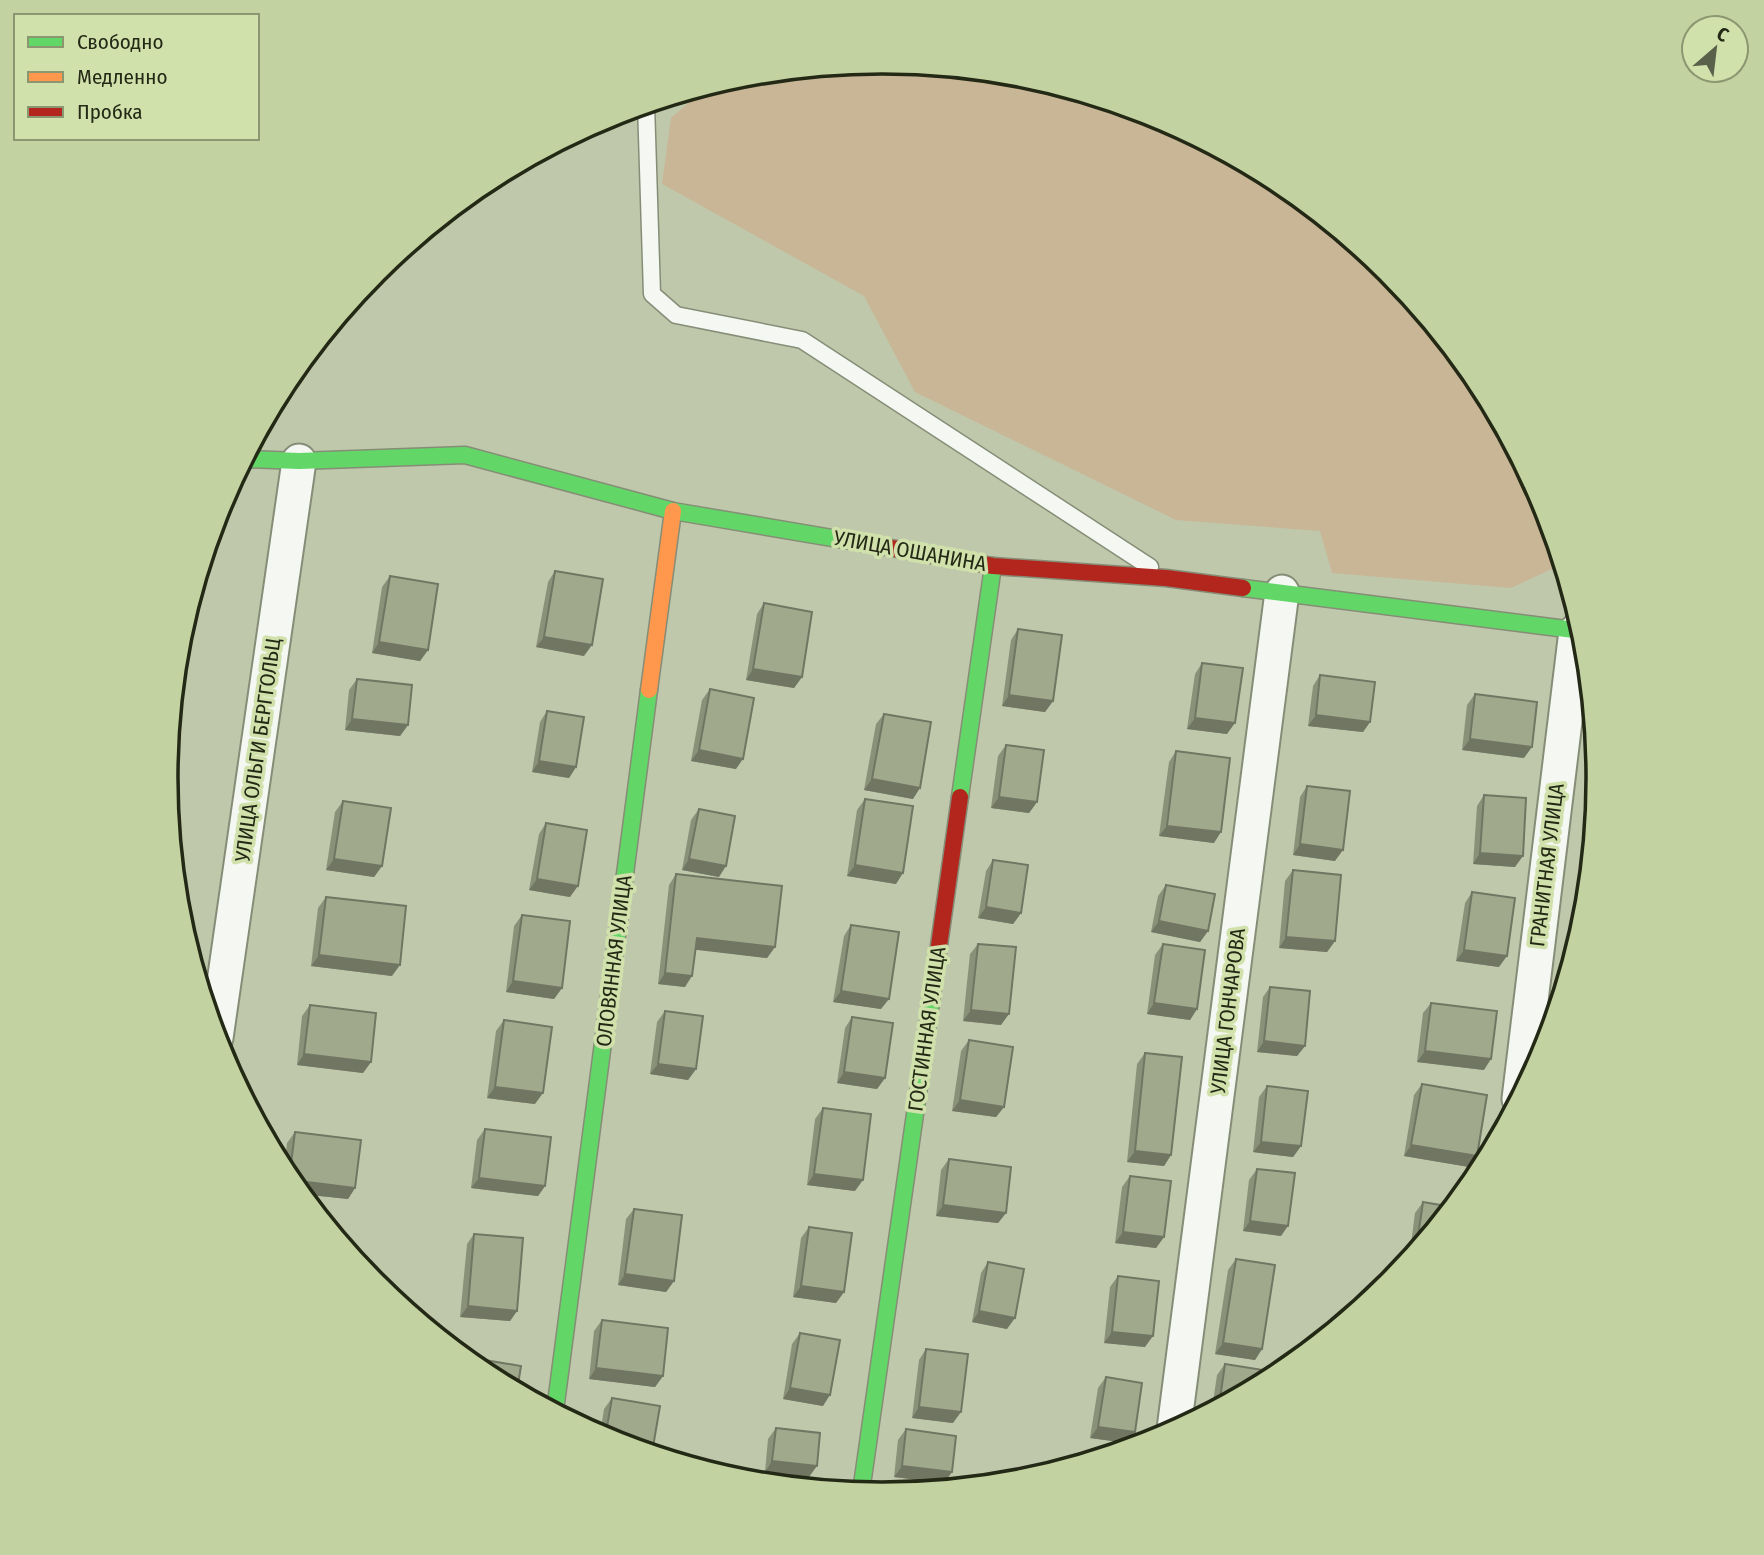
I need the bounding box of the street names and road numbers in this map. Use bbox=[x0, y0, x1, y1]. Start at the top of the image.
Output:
street label: УЛИЦА ОШАНИНА bbox=[831, 525, 988, 577]
street label: УЛИЦА ОЛЬГИ БЕРГГОЛЬЦ bbox=[229, 636, 287, 864]
street label: ГРАНИТНАЯ УЛИЦА bbox=[1524, 782, 1570, 948]
street label: ОЛОВЯННАЯ УЛИЦА bbox=[591, 874, 637, 1048]
street label: УЛИЦА ГОНЧАРОВА bbox=[1205, 927, 1251, 1096]
street label: ГОСТИННАЯ УЛИЦА bbox=[903, 945, 951, 1113]

